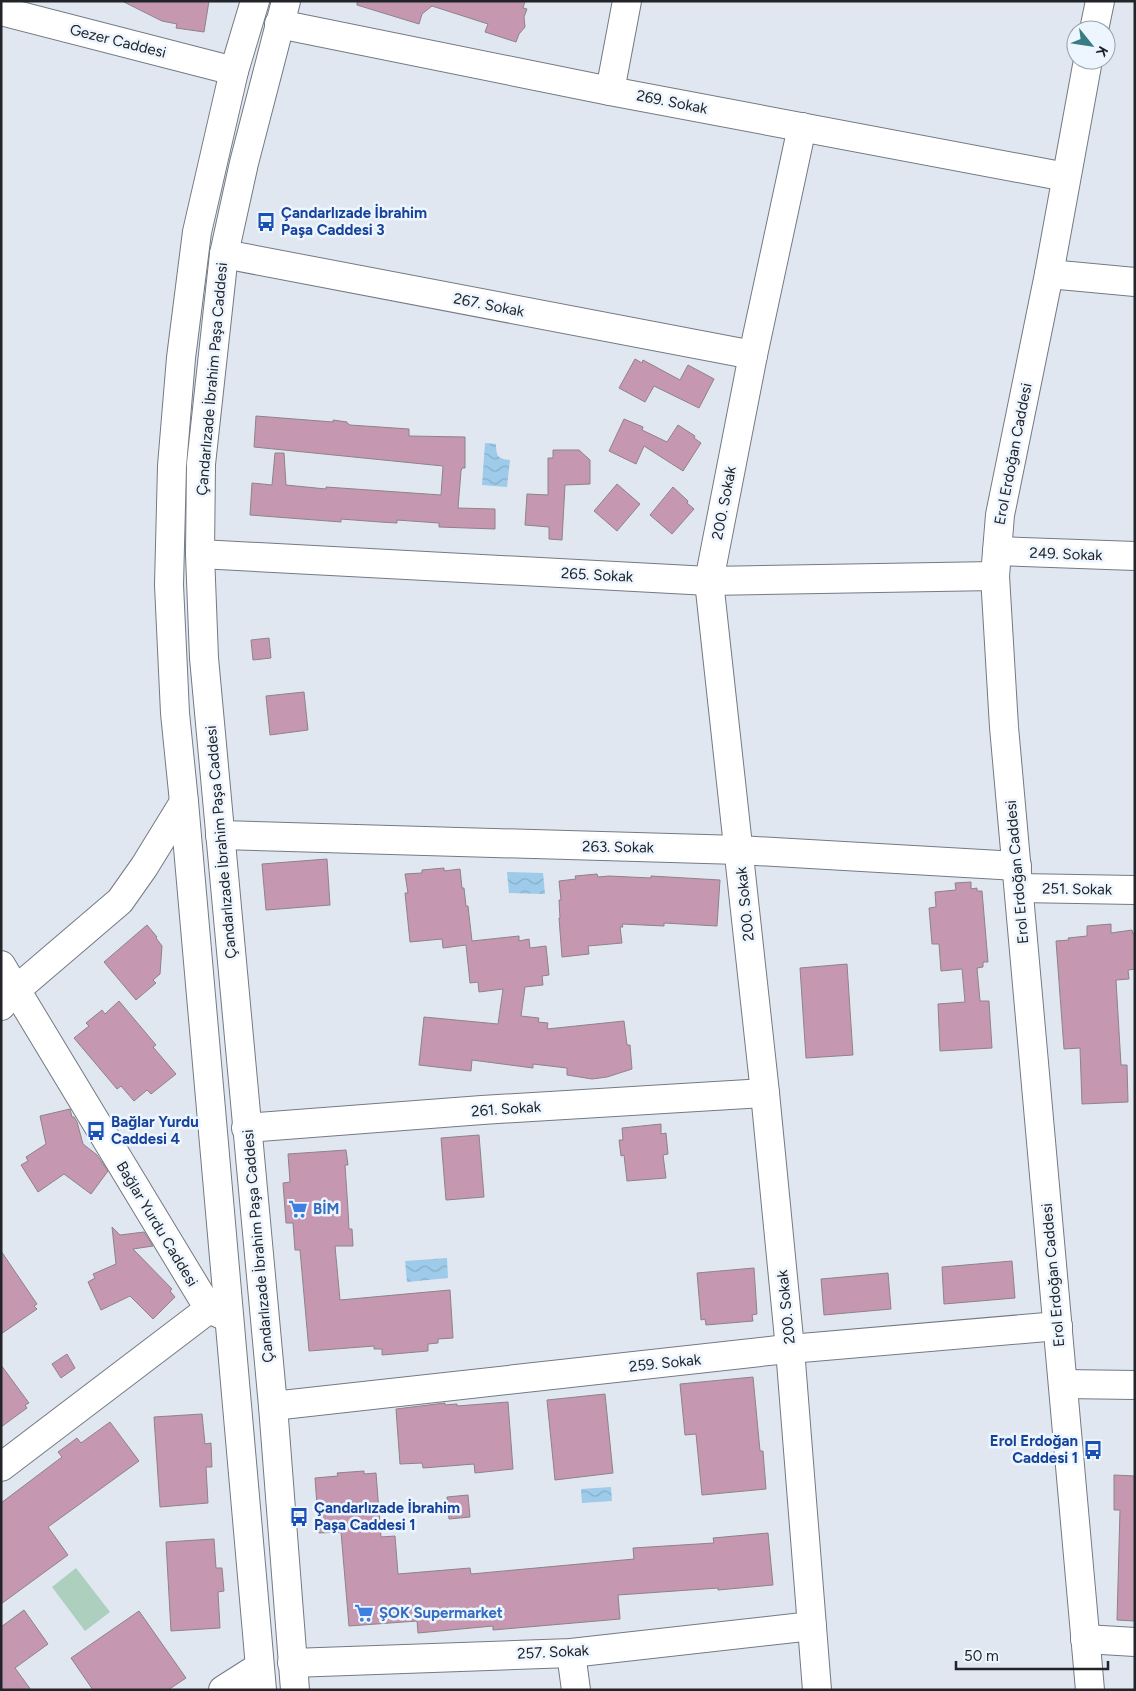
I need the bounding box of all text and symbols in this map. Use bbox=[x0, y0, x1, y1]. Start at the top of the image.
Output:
street label: Gezer Caddesi bbox=[68, 20, 168, 62]
north arrow bbox=[1066, 20, 1116, 70]
text: K bbox=[1092, 43, 1112, 60]
street label: 269. Sokak bbox=[635, 86, 710, 118]
place label: Çandarlızade İbrahim Paşa Caddesi 3 bbox=[281, 203, 427, 239]
bus stop icon: Çandarlızade İbrahim Paşa Caddesi 3 bbox=[255, 211, 277, 233]
street label: Çandarlızade İbrahim Paşa Caddesi bbox=[193, 262, 231, 496]
street label: 267. Sokak bbox=[452, 289, 527, 321]
street label: Erol Erdoğan Caddesi bbox=[990, 381, 1036, 527]
street label: 200. Sokak bbox=[708, 464, 740, 541]
street label: 249. Sokak bbox=[1029, 544, 1103, 564]
street label: 265. Sokak bbox=[560, 564, 634, 586]
street label: Çandarlızade İbrahim Paşa Caddesi bbox=[202, 725, 240, 959]
street label: Erol Erdoğan Caddesi bbox=[1002, 799, 1032, 945]
street label: 263. Sokak bbox=[582, 837, 655, 857]
street label: 200. Sokak bbox=[732, 865, 758, 942]
street label: 251. Sokak bbox=[1042, 879, 1113, 899]
street label: 261. Sokak bbox=[471, 1098, 542, 1120]
place label: Bağlar Yurdu Caddesi 4 bbox=[111, 1113, 199, 1148]
bus stop icon: Bağlar Yurdu Caddesi 4 bbox=[85, 1120, 107, 1142]
street label: Çandarlızade İbrahim Paşa Caddesi bbox=[239, 1129, 277, 1363]
street label: Bağlar Yurdu Caddesi bbox=[112, 1158, 202, 1290]
supermarket icon: BİM bbox=[287, 1198, 309, 1220]
place label: BİM bbox=[313, 1199, 339, 1218]
street label: Erol Erdoğan Caddesi bbox=[1038, 1202, 1068, 1348]
street label: 200. Sokak bbox=[773, 1268, 799, 1345]
street label: 259. Sokak bbox=[628, 1350, 703, 1376]
place label: Erol Erdoğan Caddesi 1 bbox=[990, 1432, 1078, 1467]
bus stop icon: Erol Erdoğan Caddesi 1 bbox=[1082, 1439, 1104, 1461]
place label: Çandarlızade İbrahim Paşa Caddesi 1 bbox=[314, 1498, 460, 1534]
bus stop icon: Çandarlızade İbrahim Paşa Caddesi 1 bbox=[288, 1506, 310, 1528]
supermarket icon: ŞOK Supermarket bbox=[353, 1602, 375, 1624]
place label: ŞOK Supermarket bbox=[379, 1604, 503, 1622]
scale bar bbox=[956, 1638, 1108, 1670]
street label: 257. Sokak bbox=[517, 1641, 590, 1663]
text: 50 m bbox=[964, 1647, 999, 1665]

